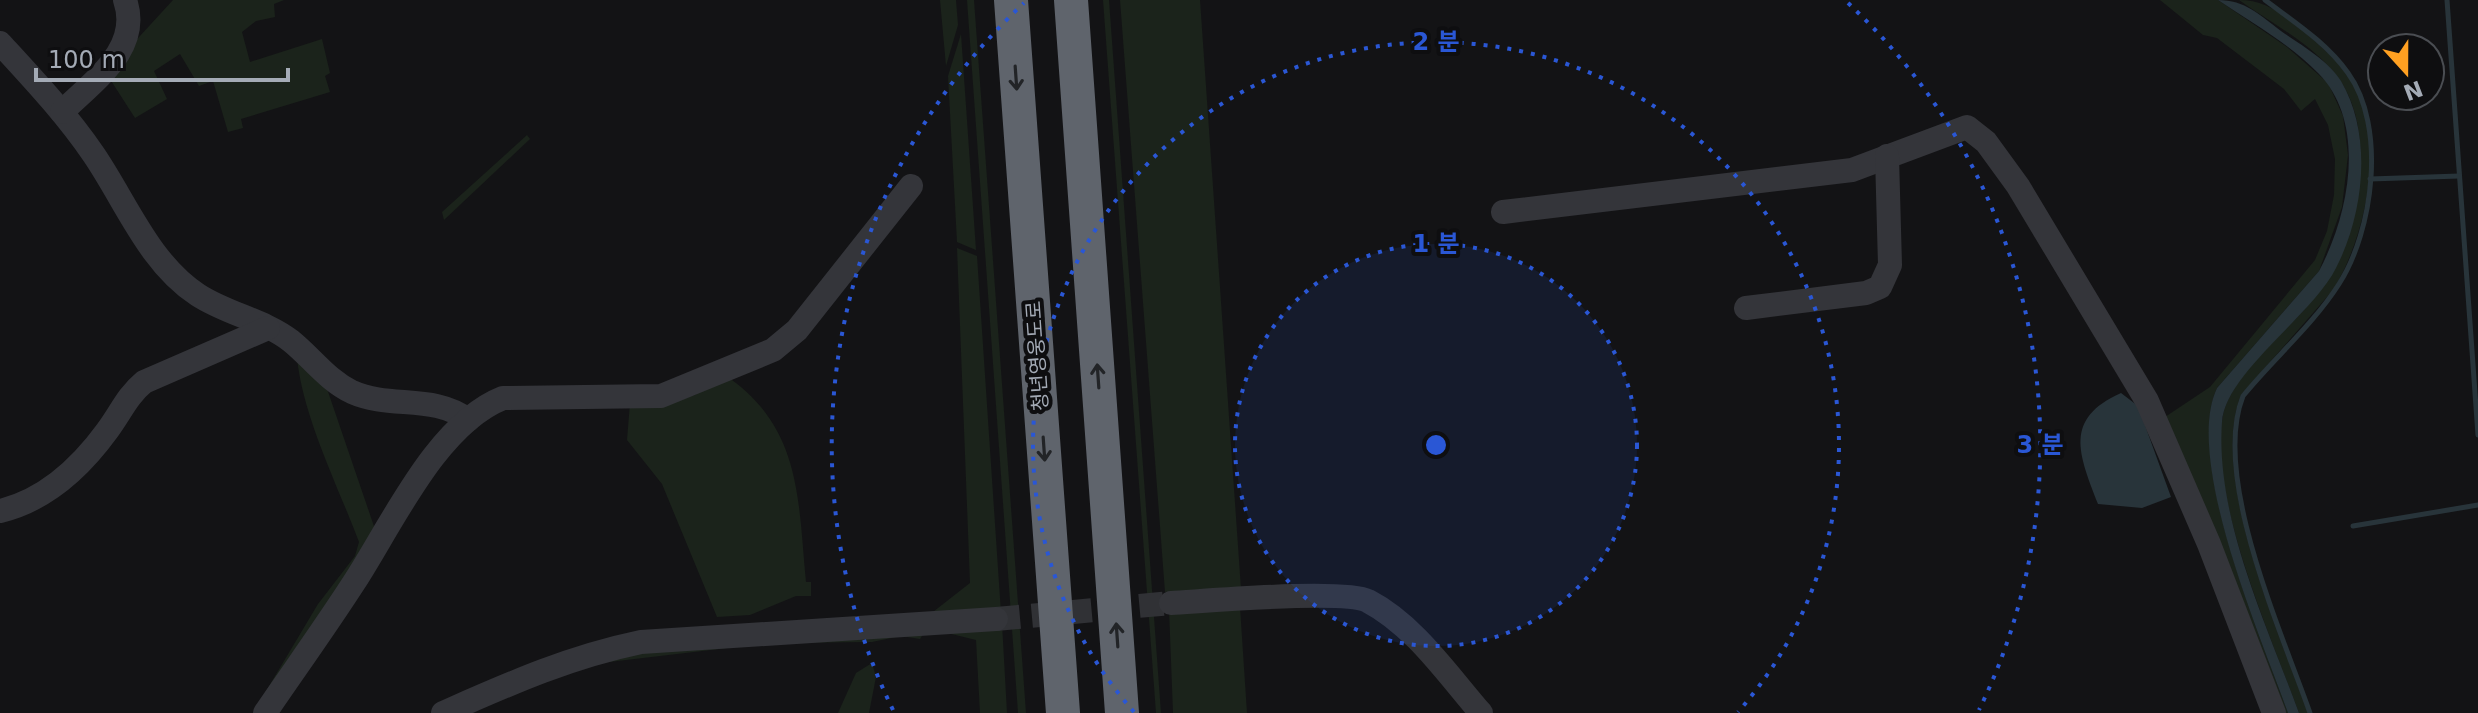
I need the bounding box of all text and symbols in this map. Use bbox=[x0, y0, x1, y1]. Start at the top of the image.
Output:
text: 2 분 bbox=[1412, 28, 1460, 56]
scale bar bbox=[36, 32, 288, 82]
north arrow bbox=[2366, 32, 2446, 112]
text: 100 m bbox=[48, 46, 125, 74]
one-way arrow bbox=[1009, 64, 1024, 91]
text: N bbox=[2400, 75, 2426, 105]
text: 1 분 bbox=[1412, 230, 1460, 258]
street label: 청년영웅도로 bbox=[1021, 300, 1053, 412]
one-way arrow bbox=[1090, 363, 1105, 390]
centre of rings bbox=[1422, 431, 1450, 459]
text: 3 분 bbox=[2016, 431, 2064, 459]
one-way arrow bbox=[1037, 435, 1052, 462]
one-way arrow bbox=[1109, 622, 1124, 649]

